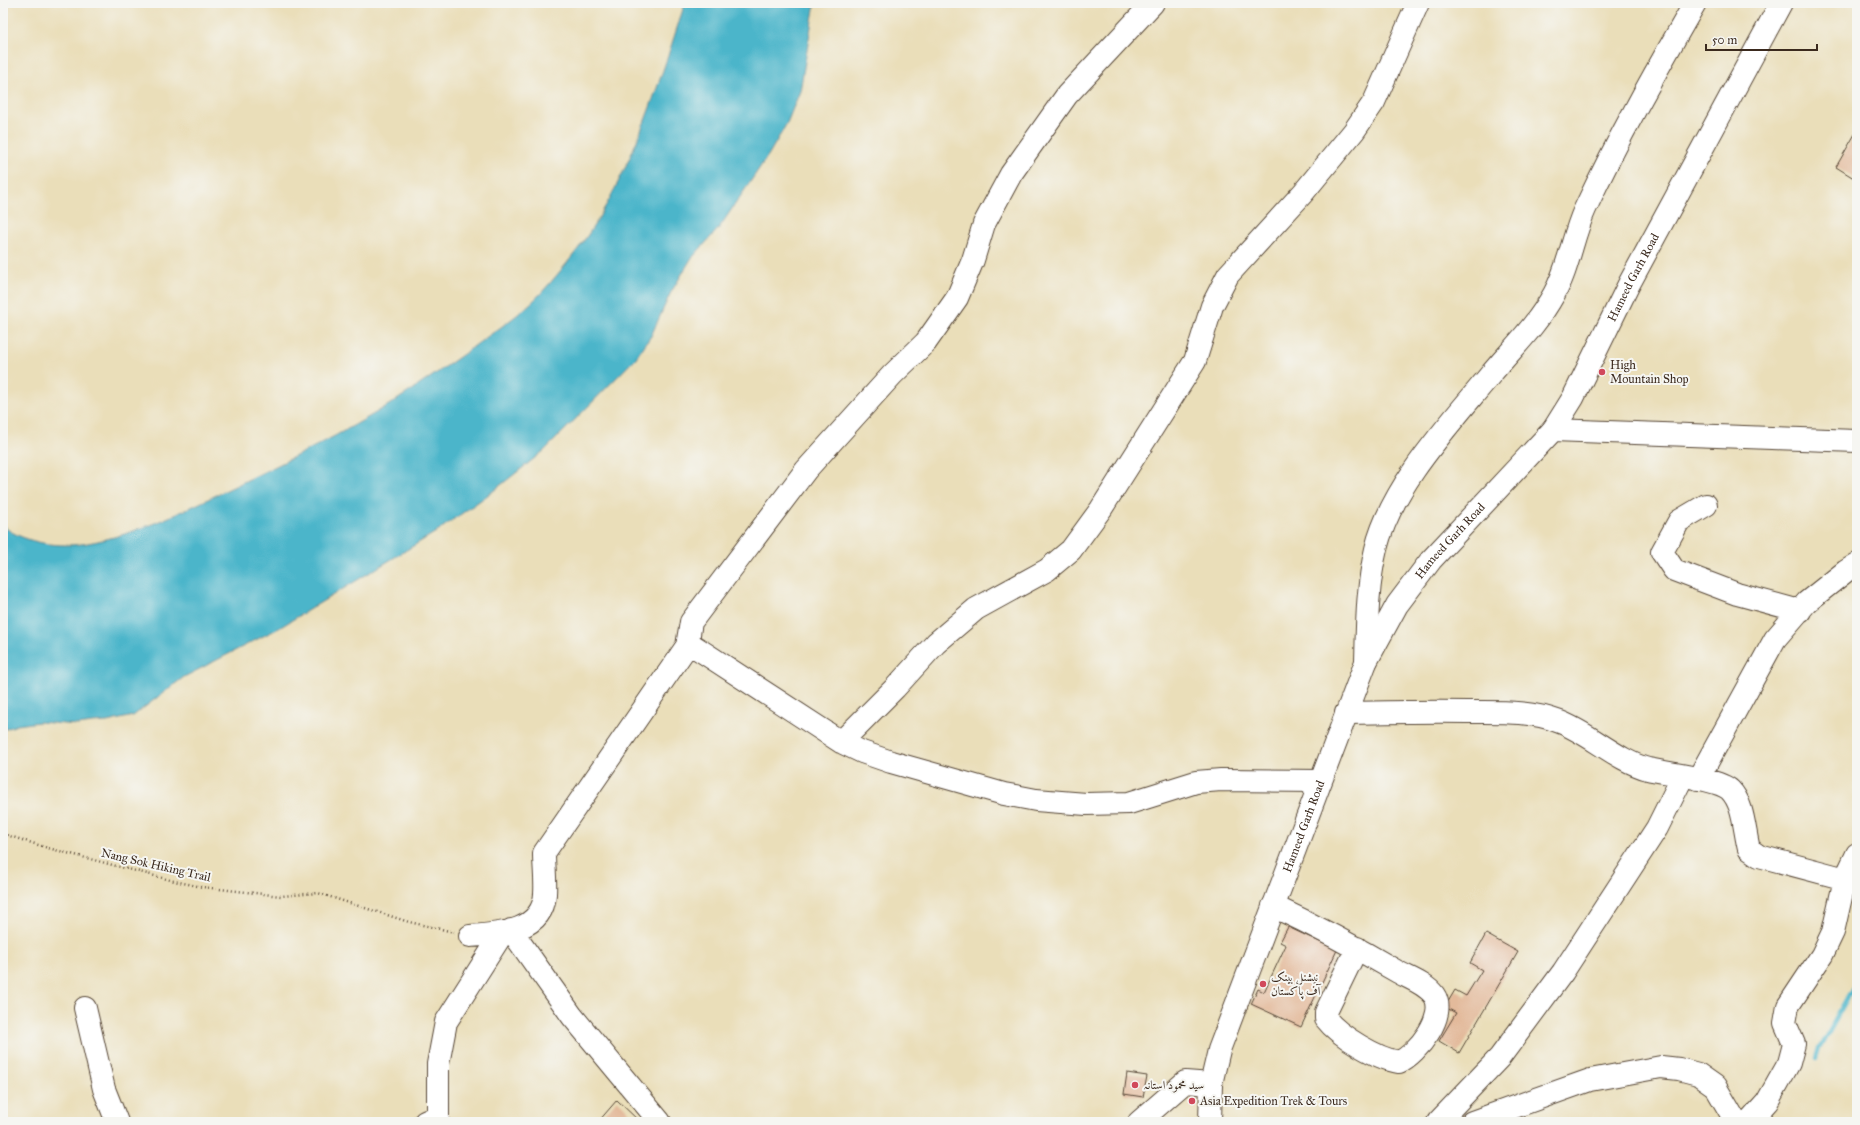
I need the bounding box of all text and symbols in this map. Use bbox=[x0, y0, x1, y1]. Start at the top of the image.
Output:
scale bar bbox=[1706, 26, 1817, 52]
text: 50 m bbox=[1712, 33, 1737, 47]
street label: Hameed Garh Road bbox=[1605, 231, 1662, 324]
place label: High Mountain Shop bbox=[1610, 358, 1689, 386]
marker: High Mountain Shop bbox=[1597, 367, 1607, 377]
street label: Hameed Garh Road bbox=[1412, 500, 1488, 582]
street label: Hameed Garh Road bbox=[1280, 778, 1327, 874]
street label: Nang Sok Hiking Trail bbox=[100, 846, 213, 886]
place label: نیشنل بینک آف پاکستان bbox=[1271, 970, 1322, 1000]
marker: نیشنل بینک آف پاکستان bbox=[1258, 979, 1268, 989]
place label: سید محمود استانہ bbox=[1143, 1078, 1204, 1093]
marker: سید محمود استانہ bbox=[1130, 1080, 1140, 1090]
place label: Asia Expedition Trek & Tours bbox=[1199, 1094, 1347, 1108]
marker: Asia Expedition Trek & Tours bbox=[1187, 1096, 1197, 1106]

